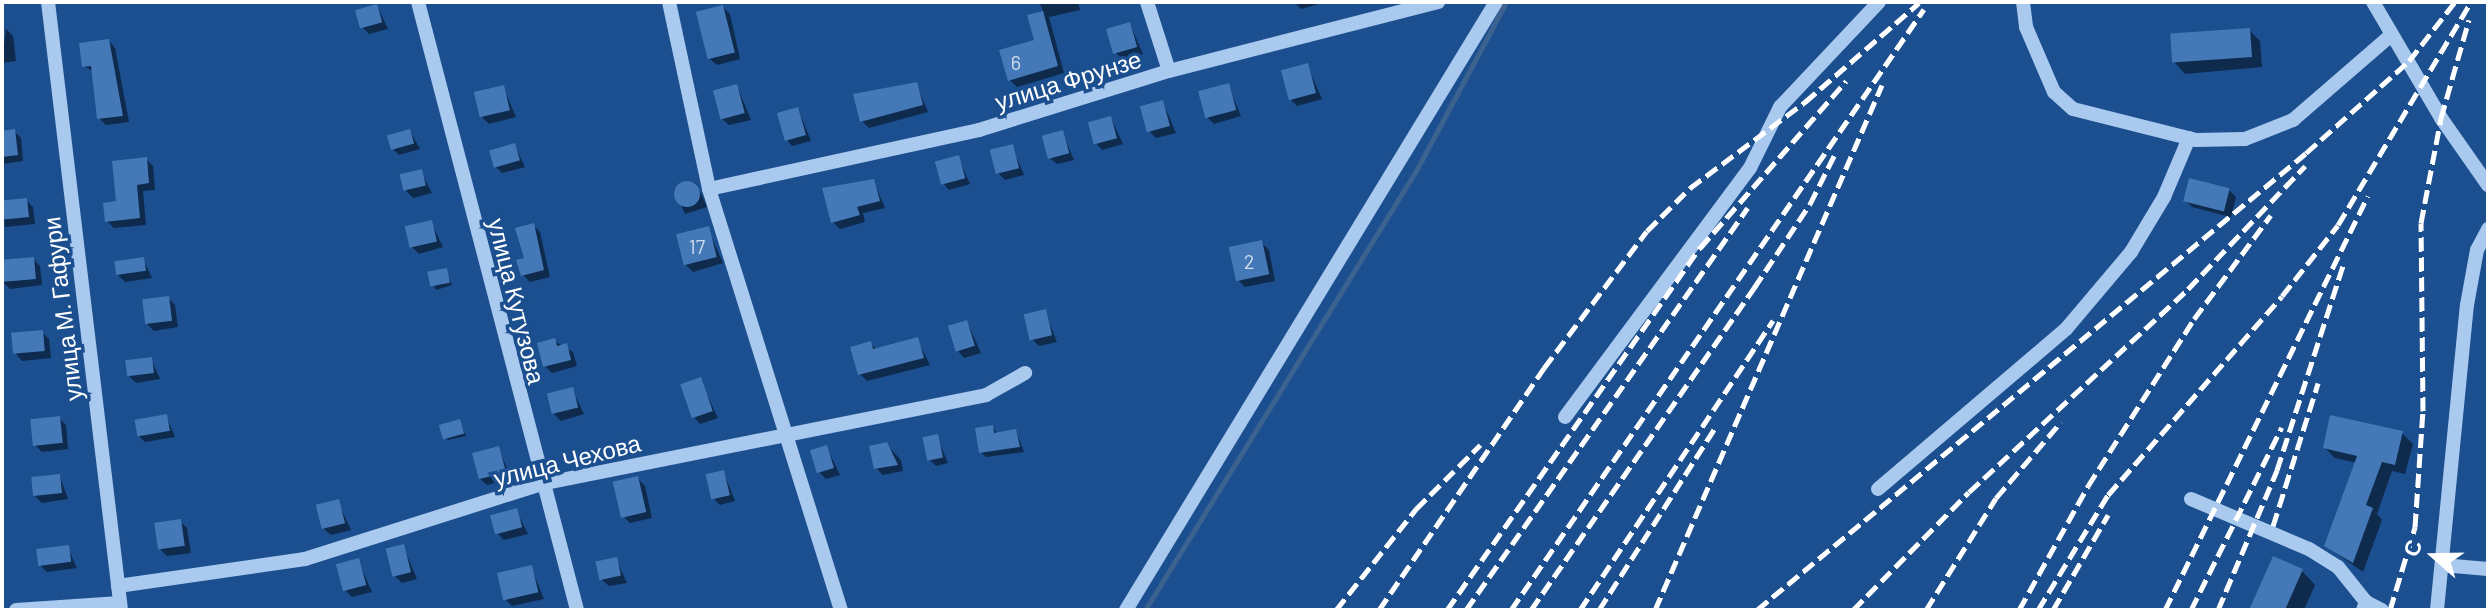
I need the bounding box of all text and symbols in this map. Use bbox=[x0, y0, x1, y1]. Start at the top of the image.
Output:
street label: улица Фрунзе bbox=[991, 44, 1145, 116]
house number: 6 bbox=[1011, 50, 1021, 74]
street label: улица М. Гафури bbox=[36, 215, 88, 403]
street label: улица Кутузова bbox=[482, 215, 552, 387]
house number: 17 bbox=[689, 234, 705, 258]
house number: 2 bbox=[1244, 249, 1254, 273]
street label: улица Чехова bbox=[491, 428, 643, 492]
north arrow bbox=[2394, 516, 2474, 596]
text: С bbox=[2397, 536, 2426, 560]

